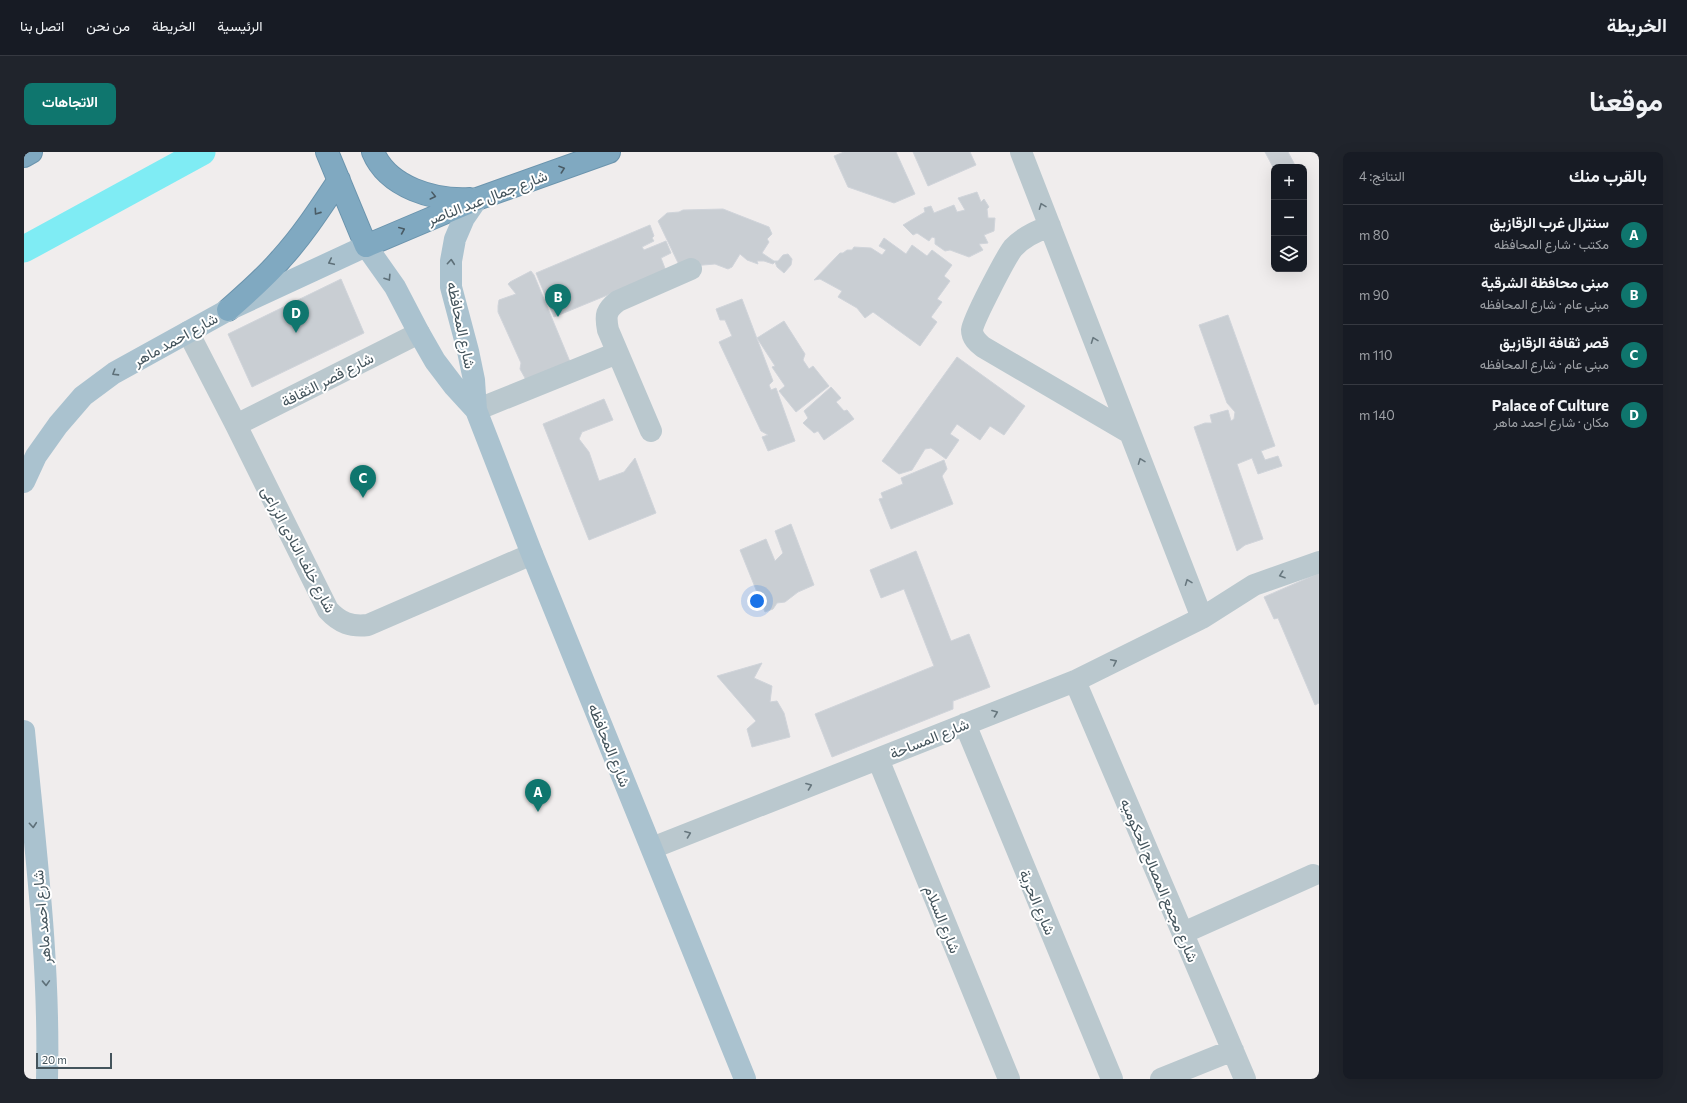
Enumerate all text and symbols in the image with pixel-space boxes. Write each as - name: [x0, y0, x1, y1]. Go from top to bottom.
- text: الخريطة: [1607, 13, 1667, 36]
- text: اتصل بنا: [20, 17, 64, 34]
- text: من نحن: [86, 17, 130, 34]
- text: الخريطة: [152, 17, 195, 34]
- text: الرئيسية: [217, 17, 263, 34]
- button: الاتجاهات: [24, 83, 116, 125]
- text: موقعنا: [1589, 83, 1663, 117]
- map controls: [1271, 164, 1307, 272]
- button: +: [1271, 164, 1307, 200]
- one-way arrow: [559, 165, 566, 173]
- text: بالقرب منك: [1569, 165, 1647, 186]
- street label: شارع جمال عبد الناصر: [424, 166, 551, 231]
- text: النتائج: 4: [1359, 168, 1405, 184]
- one-way arrow: [430, 191, 436, 199]
- button: −: [1271, 200, 1307, 236]
- one-way arrow: [1038, 202, 1046, 209]
- one-way arrow: [314, 208, 322, 215]
- text: سنترال غرب الزقازيق: [1490, 213, 1609, 231]
- one-way arrow: [398, 227, 405, 235]
- text: 80 m: [1359, 227, 1389, 243]
- text: A: [1629, 227, 1639, 243]
- button: layers: [1271, 236, 1307, 272]
- text: مكتب · شارع المحافظه: [1494, 236, 1609, 252]
- one-way arrow: [327, 257, 335, 265]
- one-way arrow: [447, 259, 456, 265]
- one-way arrow: [384, 273, 391, 280]
- text: مبنى محافظة الشرقية: [1481, 273, 1609, 291]
- street label: شارع المحافظه: [441, 280, 480, 371]
- pin: B: [545, 284, 571, 317]
- text: 90 m: [1359, 287, 1389, 303]
- text: B: [1630, 287, 1638, 303]
- text: مبنى عام · شارع المحافظه: [1480, 296, 1609, 312]
- pin: D: [283, 300, 309, 333]
- street label: شارع احمد ماهر: [129, 308, 222, 373]
- text: قصر ثقافة الزقازيق: [1499, 333, 1609, 351]
- one-way arrow: [1090, 336, 1098, 343]
- text: 110 m: [1359, 347, 1392, 363]
- text: C: [1630, 347, 1638, 363]
- street label: شارع قصر الثقافة: [278, 348, 378, 413]
- text: مبنى عام · شارع المحافظه: [1480, 356, 1609, 372]
- one-way arrow: [113, 368, 120, 375]
- text: Palace of Culture: [1492, 396, 1609, 414]
- text: 140 m: [1359, 407, 1395, 423]
- text: D: [1629, 407, 1639, 423]
- text: مكان · شارع احمد ماهر: [1494, 414, 1609, 430]
- one-way arrow: [1137, 458, 1145, 465]
- pin: C: [350, 465, 376, 498]
- street label: شارع خلف النادى الزراعى: [255, 483, 340, 617]
- one-way arrow: [1279, 570, 1286, 579]
- one-way arrow: [1185, 579, 1193, 586]
- your location: [747, 591, 767, 611]
- one-way arrow: [1110, 659, 1118, 667]
- street label: شارع المحافظه: [582, 701, 635, 791]
- one-way arrow: [991, 709, 998, 717]
- street label: شارع المساحة: [887, 714, 973, 765]
- pin: A: [525, 779, 551, 812]
- one-way arrow: [805, 783, 812, 791]
- street label: شارع مجمع المصالح الحكوميه: [1115, 795, 1203, 966]
- one-way arrow: [28, 822, 37, 828]
- one-way arrow: [684, 830, 691, 838]
- street label: شارع الحرية: [1013, 867, 1060, 939]
- street label: شارع احمد ماهر: [28, 869, 57, 966]
- street label: شارع السلام: [918, 882, 965, 957]
- one-way arrow: [42, 980, 50, 986]
- scale bar: [36, 1051, 112, 1070]
- text: 20 m: [42, 1053, 67, 1066]

